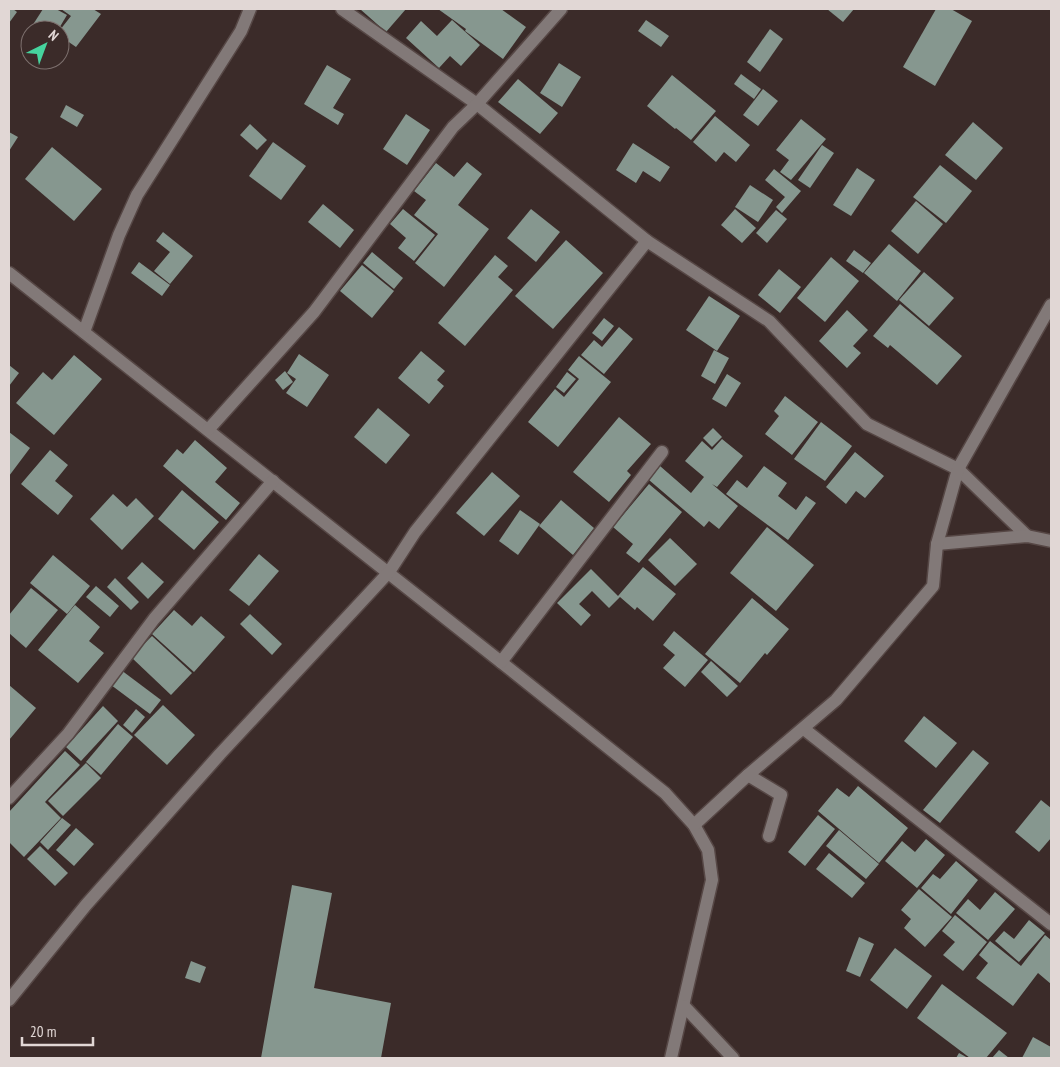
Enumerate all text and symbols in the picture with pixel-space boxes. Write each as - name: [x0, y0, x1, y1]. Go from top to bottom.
- north arrow: [20, 20, 70, 70]
- text: N: [45, 26, 63, 45]
- scale bar: [22, 1014, 94, 1046]
- text: 20 m: [30, 1022, 56, 1041]

